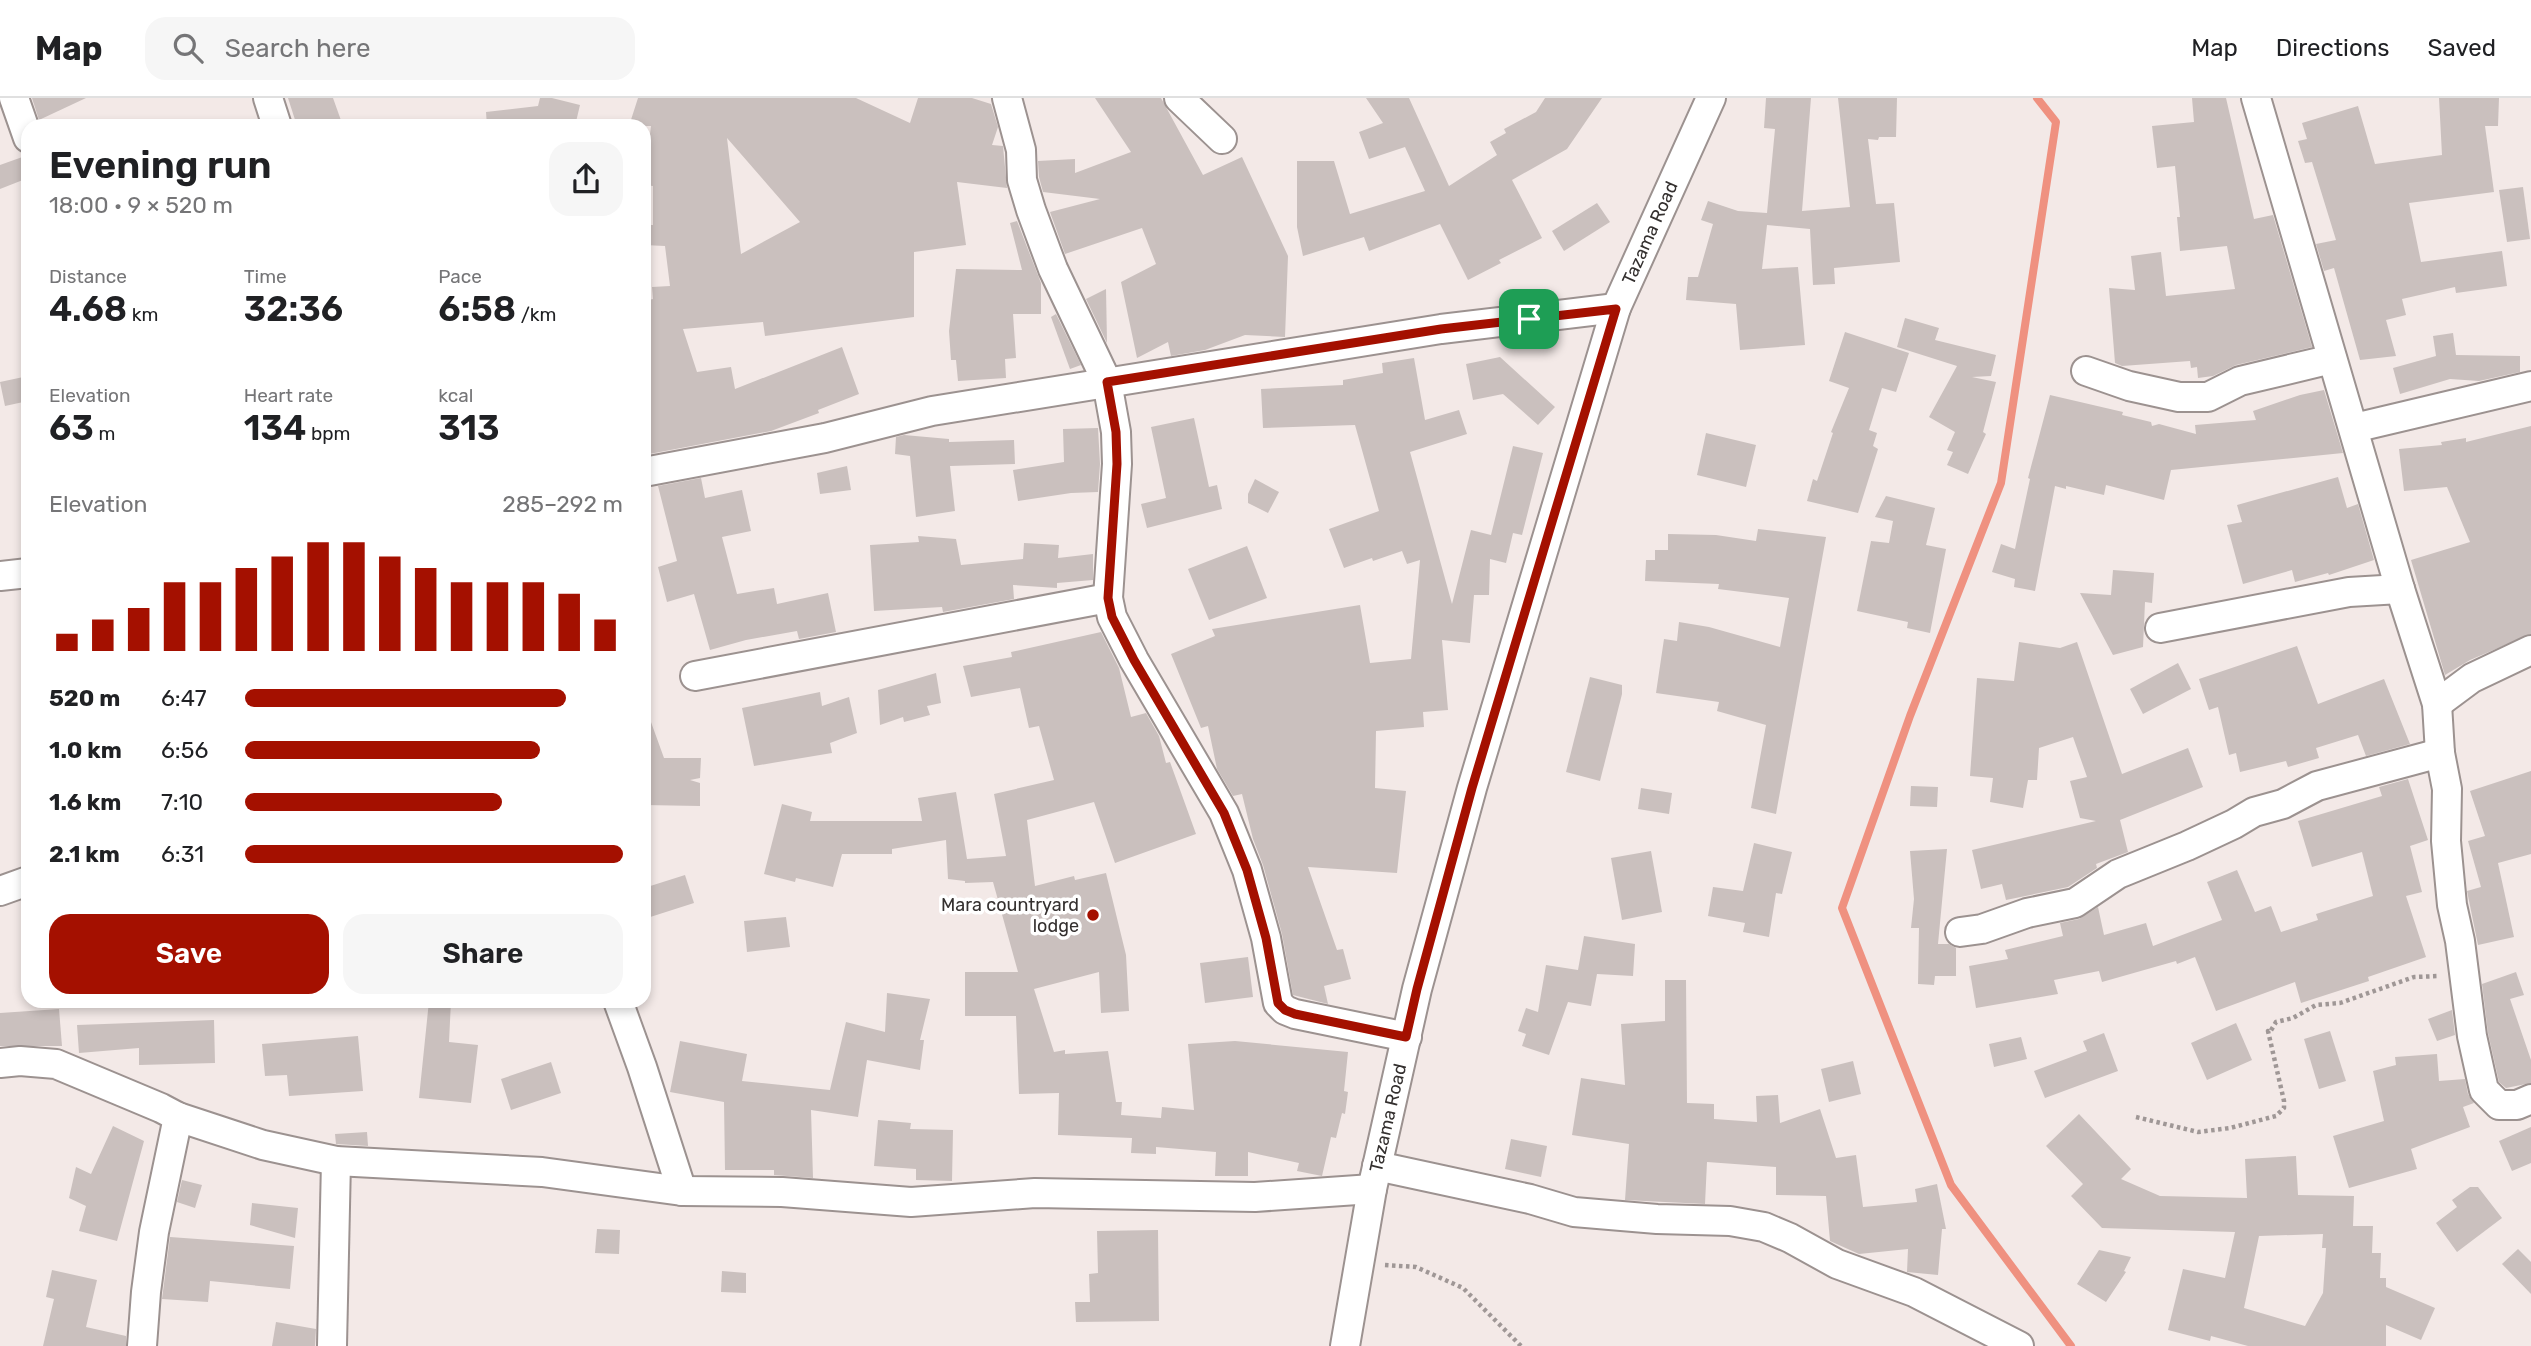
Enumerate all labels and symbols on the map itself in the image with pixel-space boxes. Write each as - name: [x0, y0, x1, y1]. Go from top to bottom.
- street label: Tazama Road: [1617, 178, 1683, 288]
- pin: [1499, 289, 1559, 349]
- place label: Mara countryard lodge: [941, 894, 1079, 937]
- marker: Mara countryard lodge: [1085, 907, 1101, 923]
- street label: Tazama Road: [1365, 1062, 1411, 1174]

